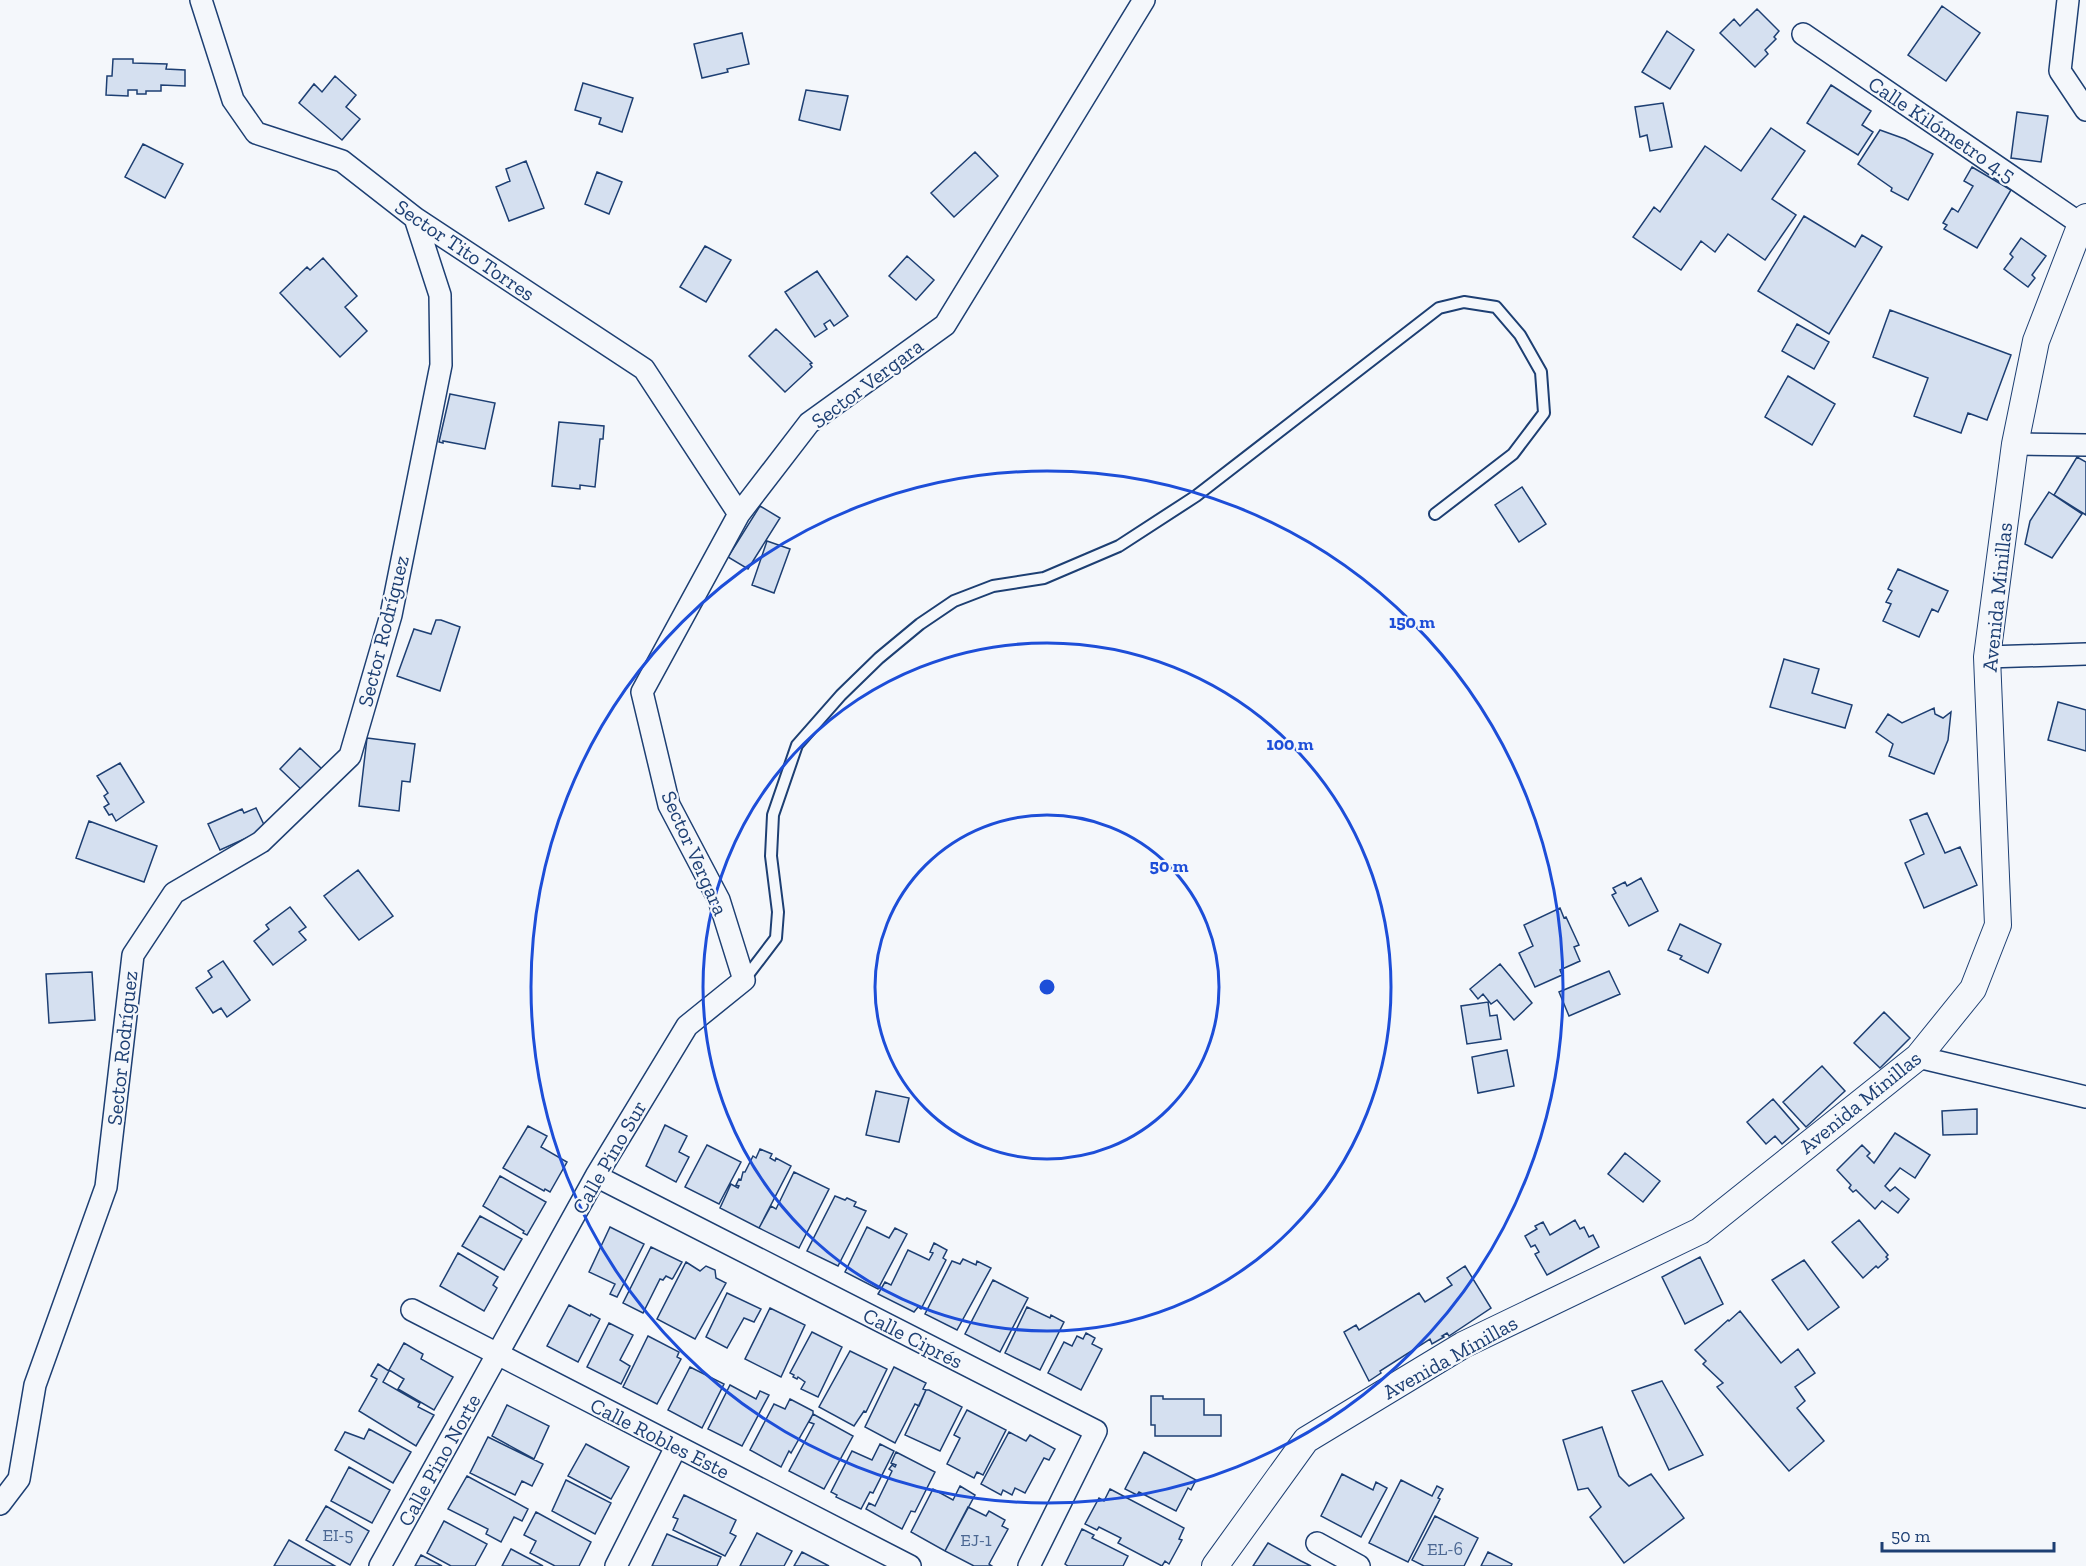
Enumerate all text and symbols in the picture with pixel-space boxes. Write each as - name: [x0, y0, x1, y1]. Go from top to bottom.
- street label: Calle Kilómetro 4.5: [1864, 71, 2020, 187]
- street label: Sector Tito Torres: [390, 194, 540, 306]
- street label: Sector Vergara: [806, 333, 928, 433]
- street label: Avenida Minillas: [1977, 521, 2017, 673]
- street label: Sector Rodríguez: [352, 552, 414, 709]
- text: 150 m: [1389, 611, 1435, 633]
- text: 100 m: [1266, 733, 1314, 755]
- street label: Sector Vergara: [656, 787, 734, 919]
- text: 50 m: [1150, 855, 1189, 877]
- street label: Sector Rodríguez: [101, 969, 143, 1126]
- centre of rings: [1037, 977, 1057, 997]
- street label: Avenida Minillas: [1794, 1045, 1926, 1159]
- street label: Calle Pino Sur: [566, 1096, 652, 1218]
- street label: Calle Ciprés: [859, 1302, 967, 1374]
- street label: Avenida Minillas: [1378, 1310, 1522, 1404]
- street label: Calle Pino Norte: [392, 1389, 486, 1530]
- street label: Calle Robles Este: [586, 1392, 734, 1484]
- scale bar: [1882, 1515, 2054, 1553]
- house number: EI-5: [322, 1524, 354, 1546]
- text: 50 m: [1891, 1525, 1931, 1547]
- house number: EJ-1: [960, 1529, 992, 1551]
- house number: EL-6: [1427, 1538, 1463, 1560]

